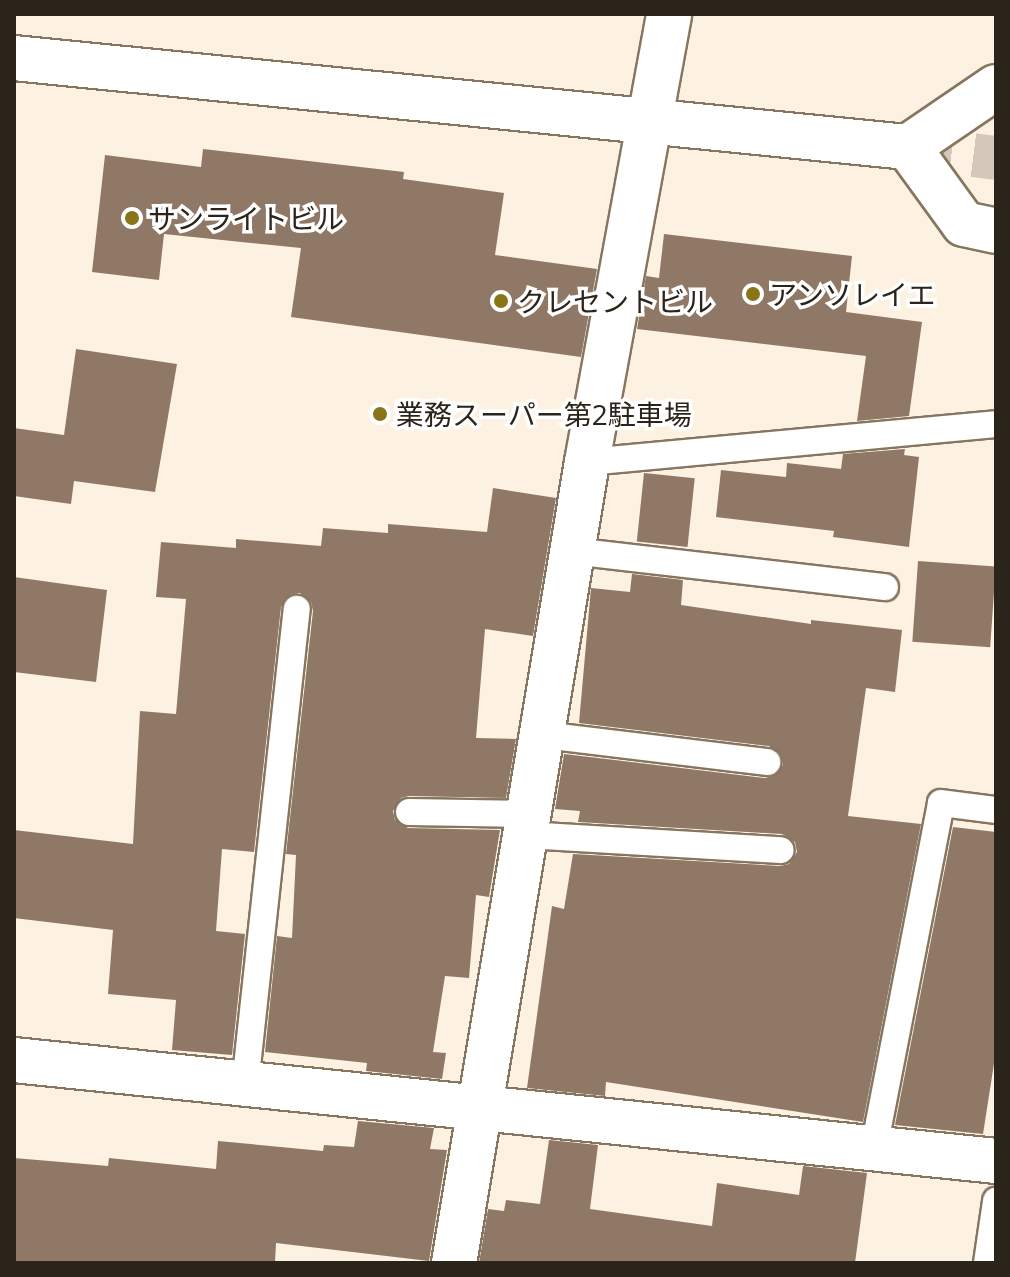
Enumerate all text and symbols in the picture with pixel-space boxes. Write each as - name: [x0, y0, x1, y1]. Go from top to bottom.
- place label: サンライトビル: [148, 201, 344, 235]
- marker: サンライトビル: [123, 209, 141, 227]
- place label: アンソレイエ: [769, 277, 937, 311]
- place label: クレセントビル: [517, 284, 713, 318]
- marker: アンソレイエ: [744, 285, 762, 303]
- marker: クレセントビル: [492, 292, 510, 310]
- place label: 業務スーパー第2駐車場: [396, 397, 692, 431]
- marker: 業務スーパー第2駐車場: [371, 405, 389, 423]

